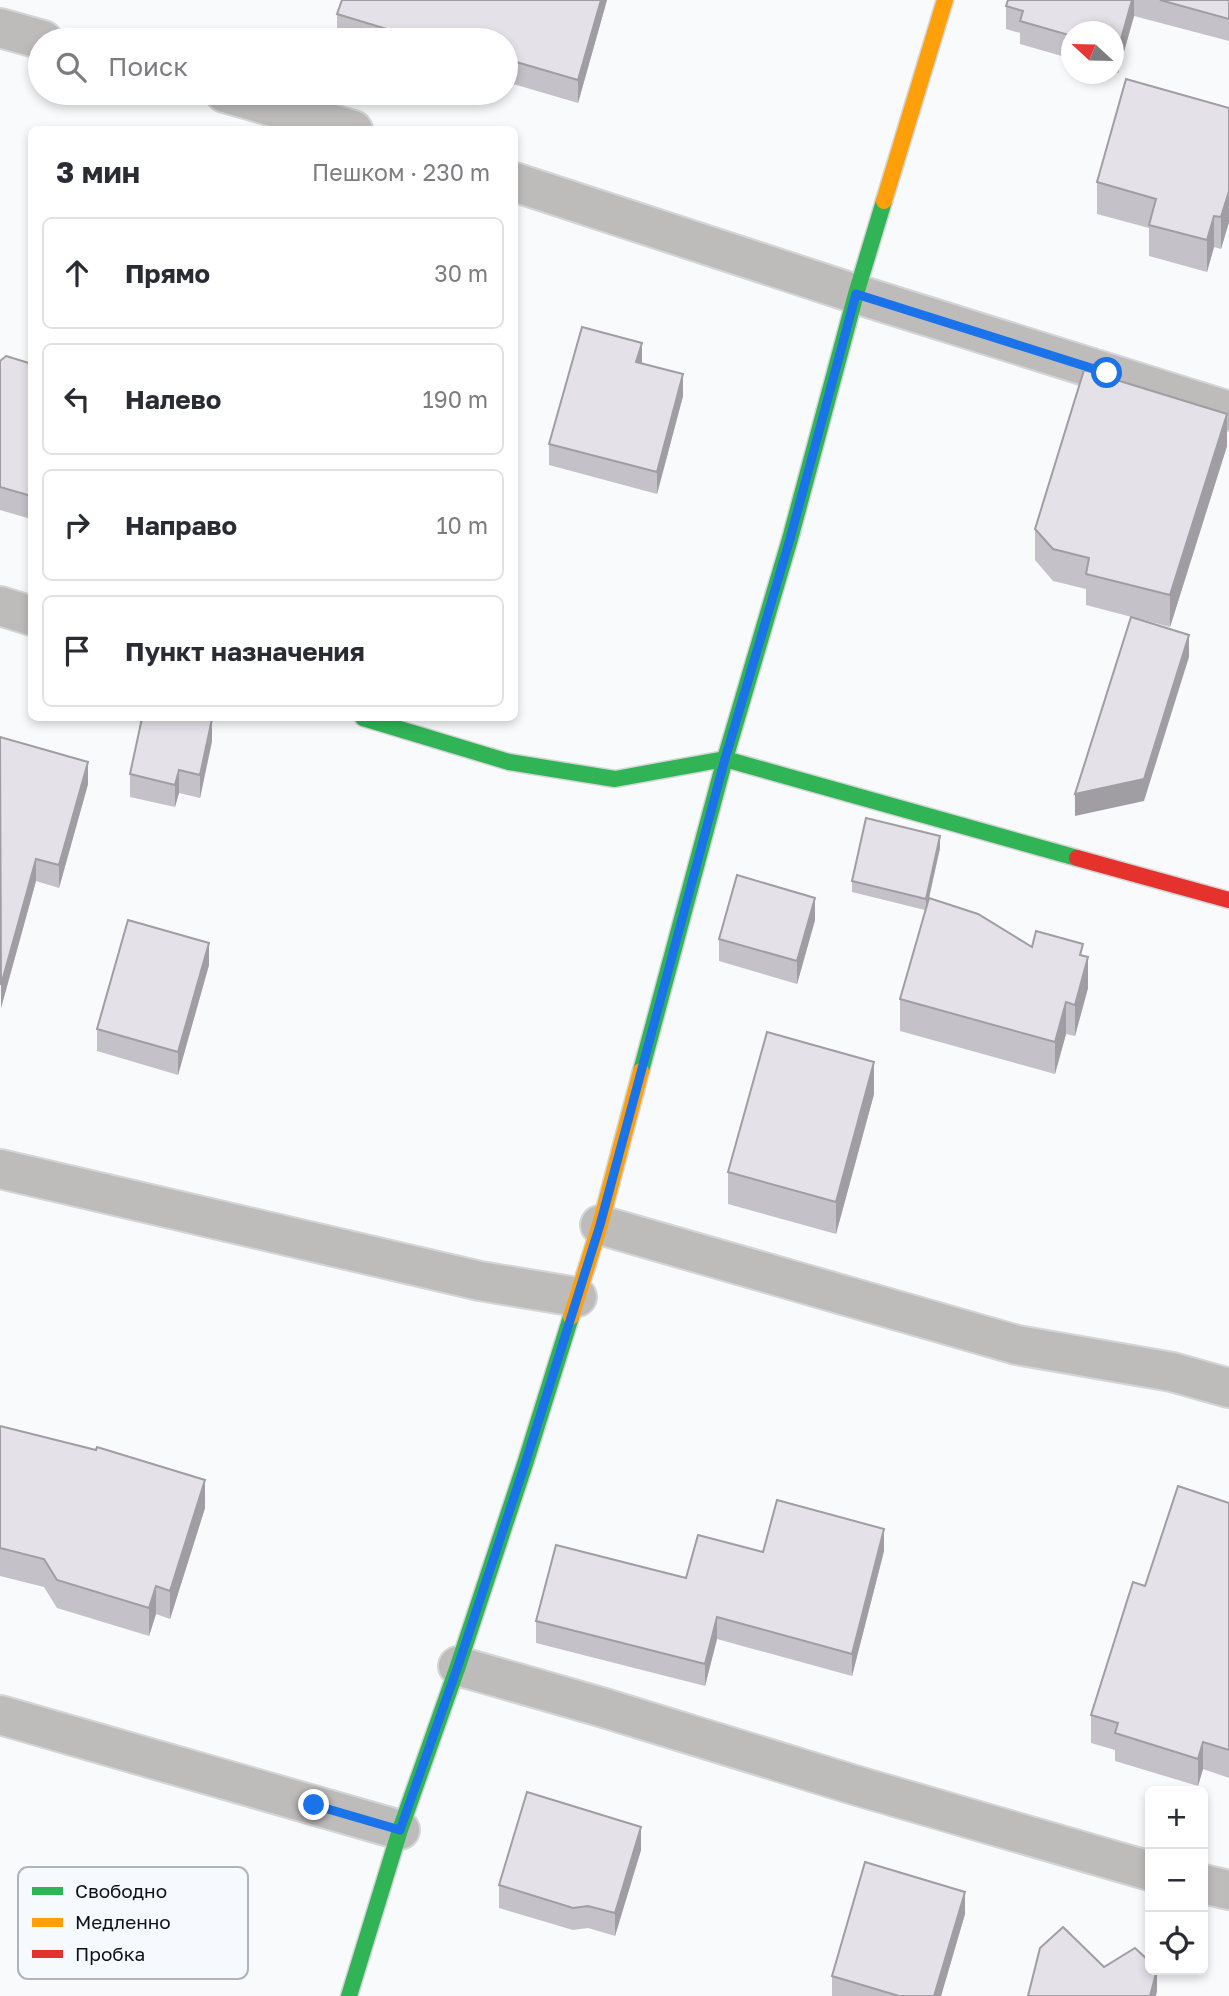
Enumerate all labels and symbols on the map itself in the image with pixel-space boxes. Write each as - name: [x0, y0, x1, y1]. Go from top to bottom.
- north arrow: [1061, 21, 1124, 84]
- route start: [1091, 357, 1122, 388]
- route end: [298, 1789, 329, 1820]
- legend: [18, 1867, 248, 1979]
- text: Свободно: [75, 1879, 167, 1902]
- text: Медленно: [75, 1910, 171, 1933]
- text: Пробка: [75, 1942, 145, 1965]

